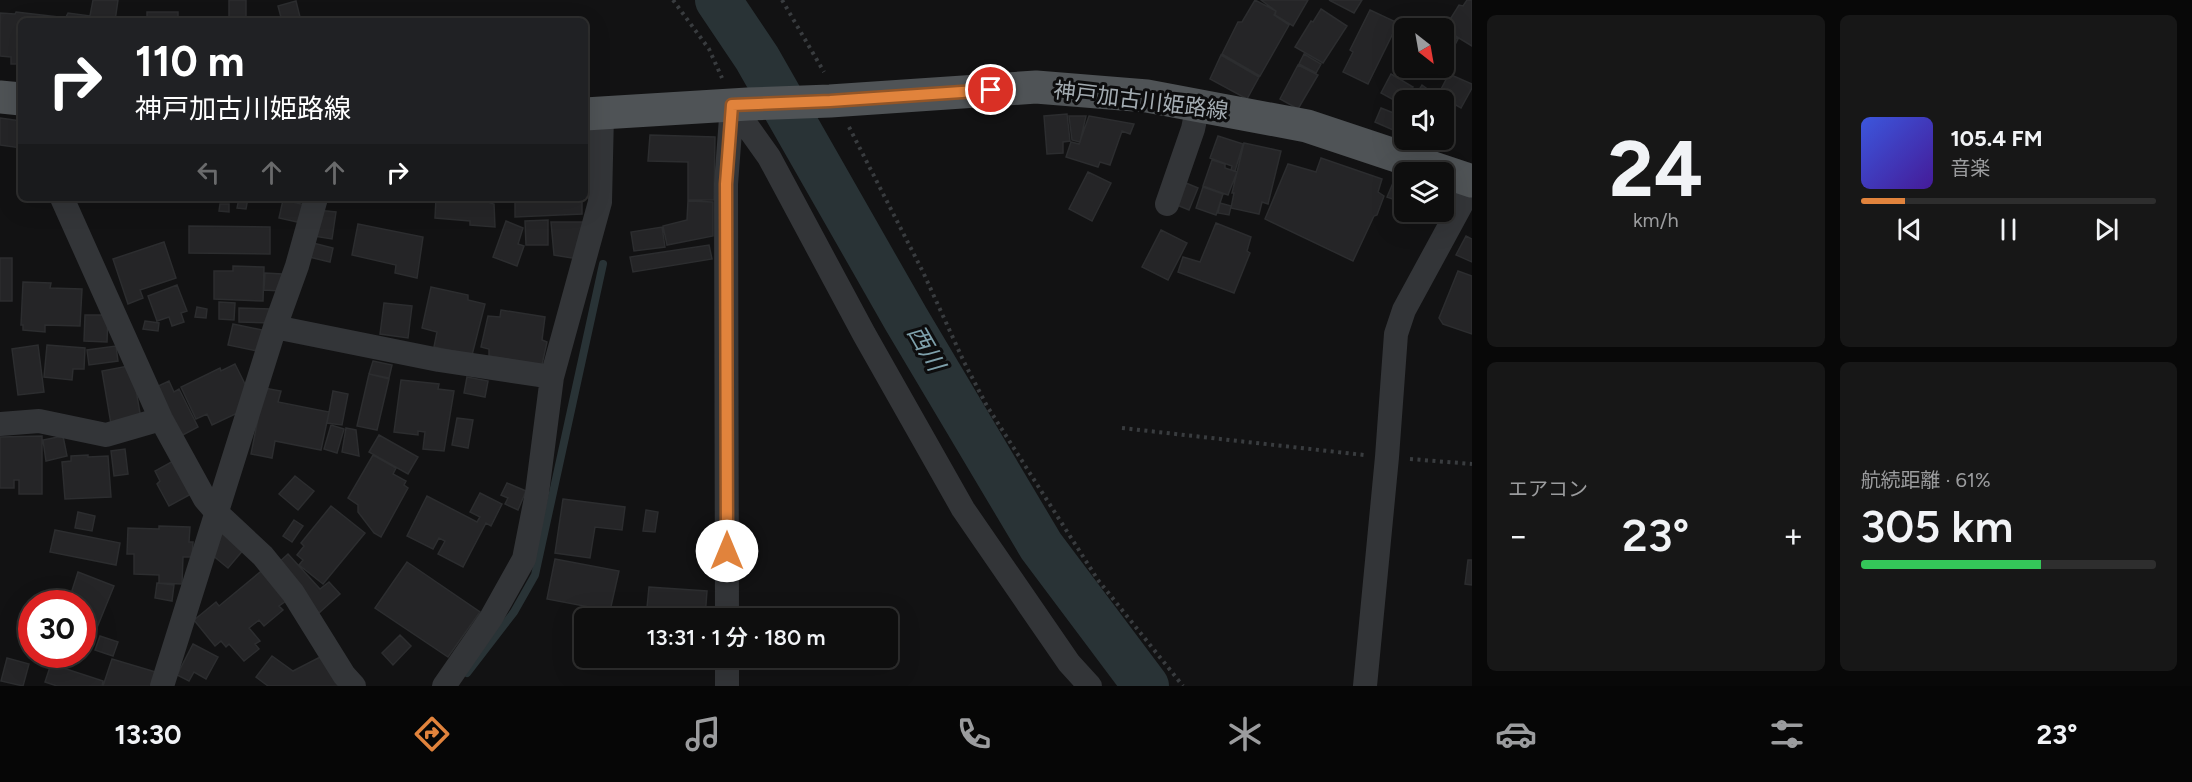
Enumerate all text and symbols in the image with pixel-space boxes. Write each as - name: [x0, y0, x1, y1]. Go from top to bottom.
- north arrow: [1394, 18, 1454, 78]
- map controls: [1394, 18, 1454, 222]
- text: 110 m: [135, 36, 244, 87]
- icon: right: [36, 42, 114, 120]
- pin: [965, 64, 1016, 115]
- icon: arrive: [974, 73, 1007, 106]
- street label: 神戸加古川姫路線: [1052, 76, 1230, 125]
- button: sound: [1394, 90, 1454, 150]
- text: 神戸加古川姫路線: [135, 92, 351, 125]
- text: 24: [1608, 122, 1703, 216]
- text: 105.4 FM: [1951, 125, 2042, 152]
- icon: left: [192, 156, 225, 189]
- icon: ahead: [255, 156, 288, 189]
- icon: ahead: [318, 156, 351, 189]
- icon: right: [381, 156, 414, 189]
- text: 音楽: [1951, 156, 1991, 180]
- button: layers: [1394, 162, 1454, 222]
- text: km/h: [1633, 208, 1679, 232]
- icon: previous: [1893, 213, 1926, 246]
- icon: pause: [1992, 213, 2025, 246]
- icon: next: [2090, 213, 2123, 246]
- water label: 西川: [902, 320, 952, 378]
- text: 航続距離 · 61%: [1861, 468, 1991, 492]
- text: エアコン: [1508, 477, 1588, 501]
- text: 305 km: [1861, 499, 2013, 553]
- text: 23°: [1622, 508, 1689, 562]
- text: −: [1508, 516, 1529, 555]
- text: +: [1783, 516, 1803, 555]
- position arrow: [695, 519, 759, 583]
- speed limit sign: 30: [18, 590, 96, 668]
- text: 13:31 · 1 分 · 180 m: [646, 624, 826, 651]
- icon: directions: [411, 713, 453, 755]
- icon: music: [682, 713, 724, 755]
- icon: phone: [953, 713, 995, 755]
- icon: climate: [1224, 713, 1266, 755]
- icon: car: [1495, 713, 1537, 755]
- icon: filters: [1766, 713, 1808, 755]
- text: 13:30: [115, 718, 182, 751]
- text: 23°: [2037, 718, 2077, 751]

